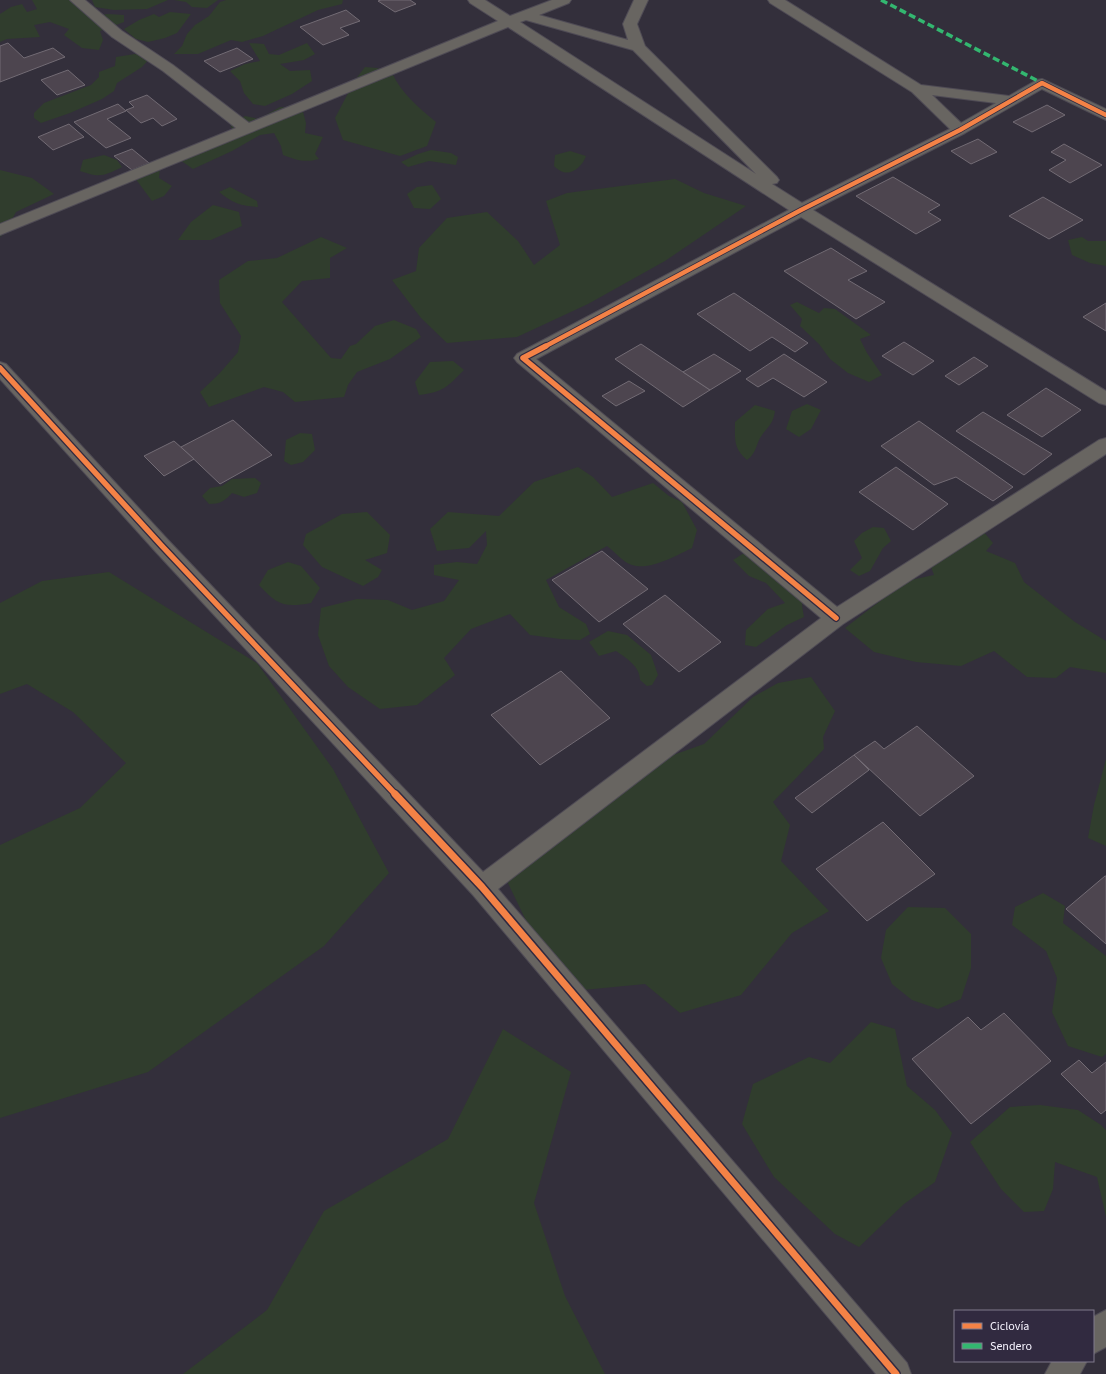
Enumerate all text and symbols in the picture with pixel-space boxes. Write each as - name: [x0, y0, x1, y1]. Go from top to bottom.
- legend: [954, 1310, 1094, 1362]
- text: Ciclovía: [990, 1318, 1029, 1335]
- text: Sendero: [990, 1338, 1032, 1355]

